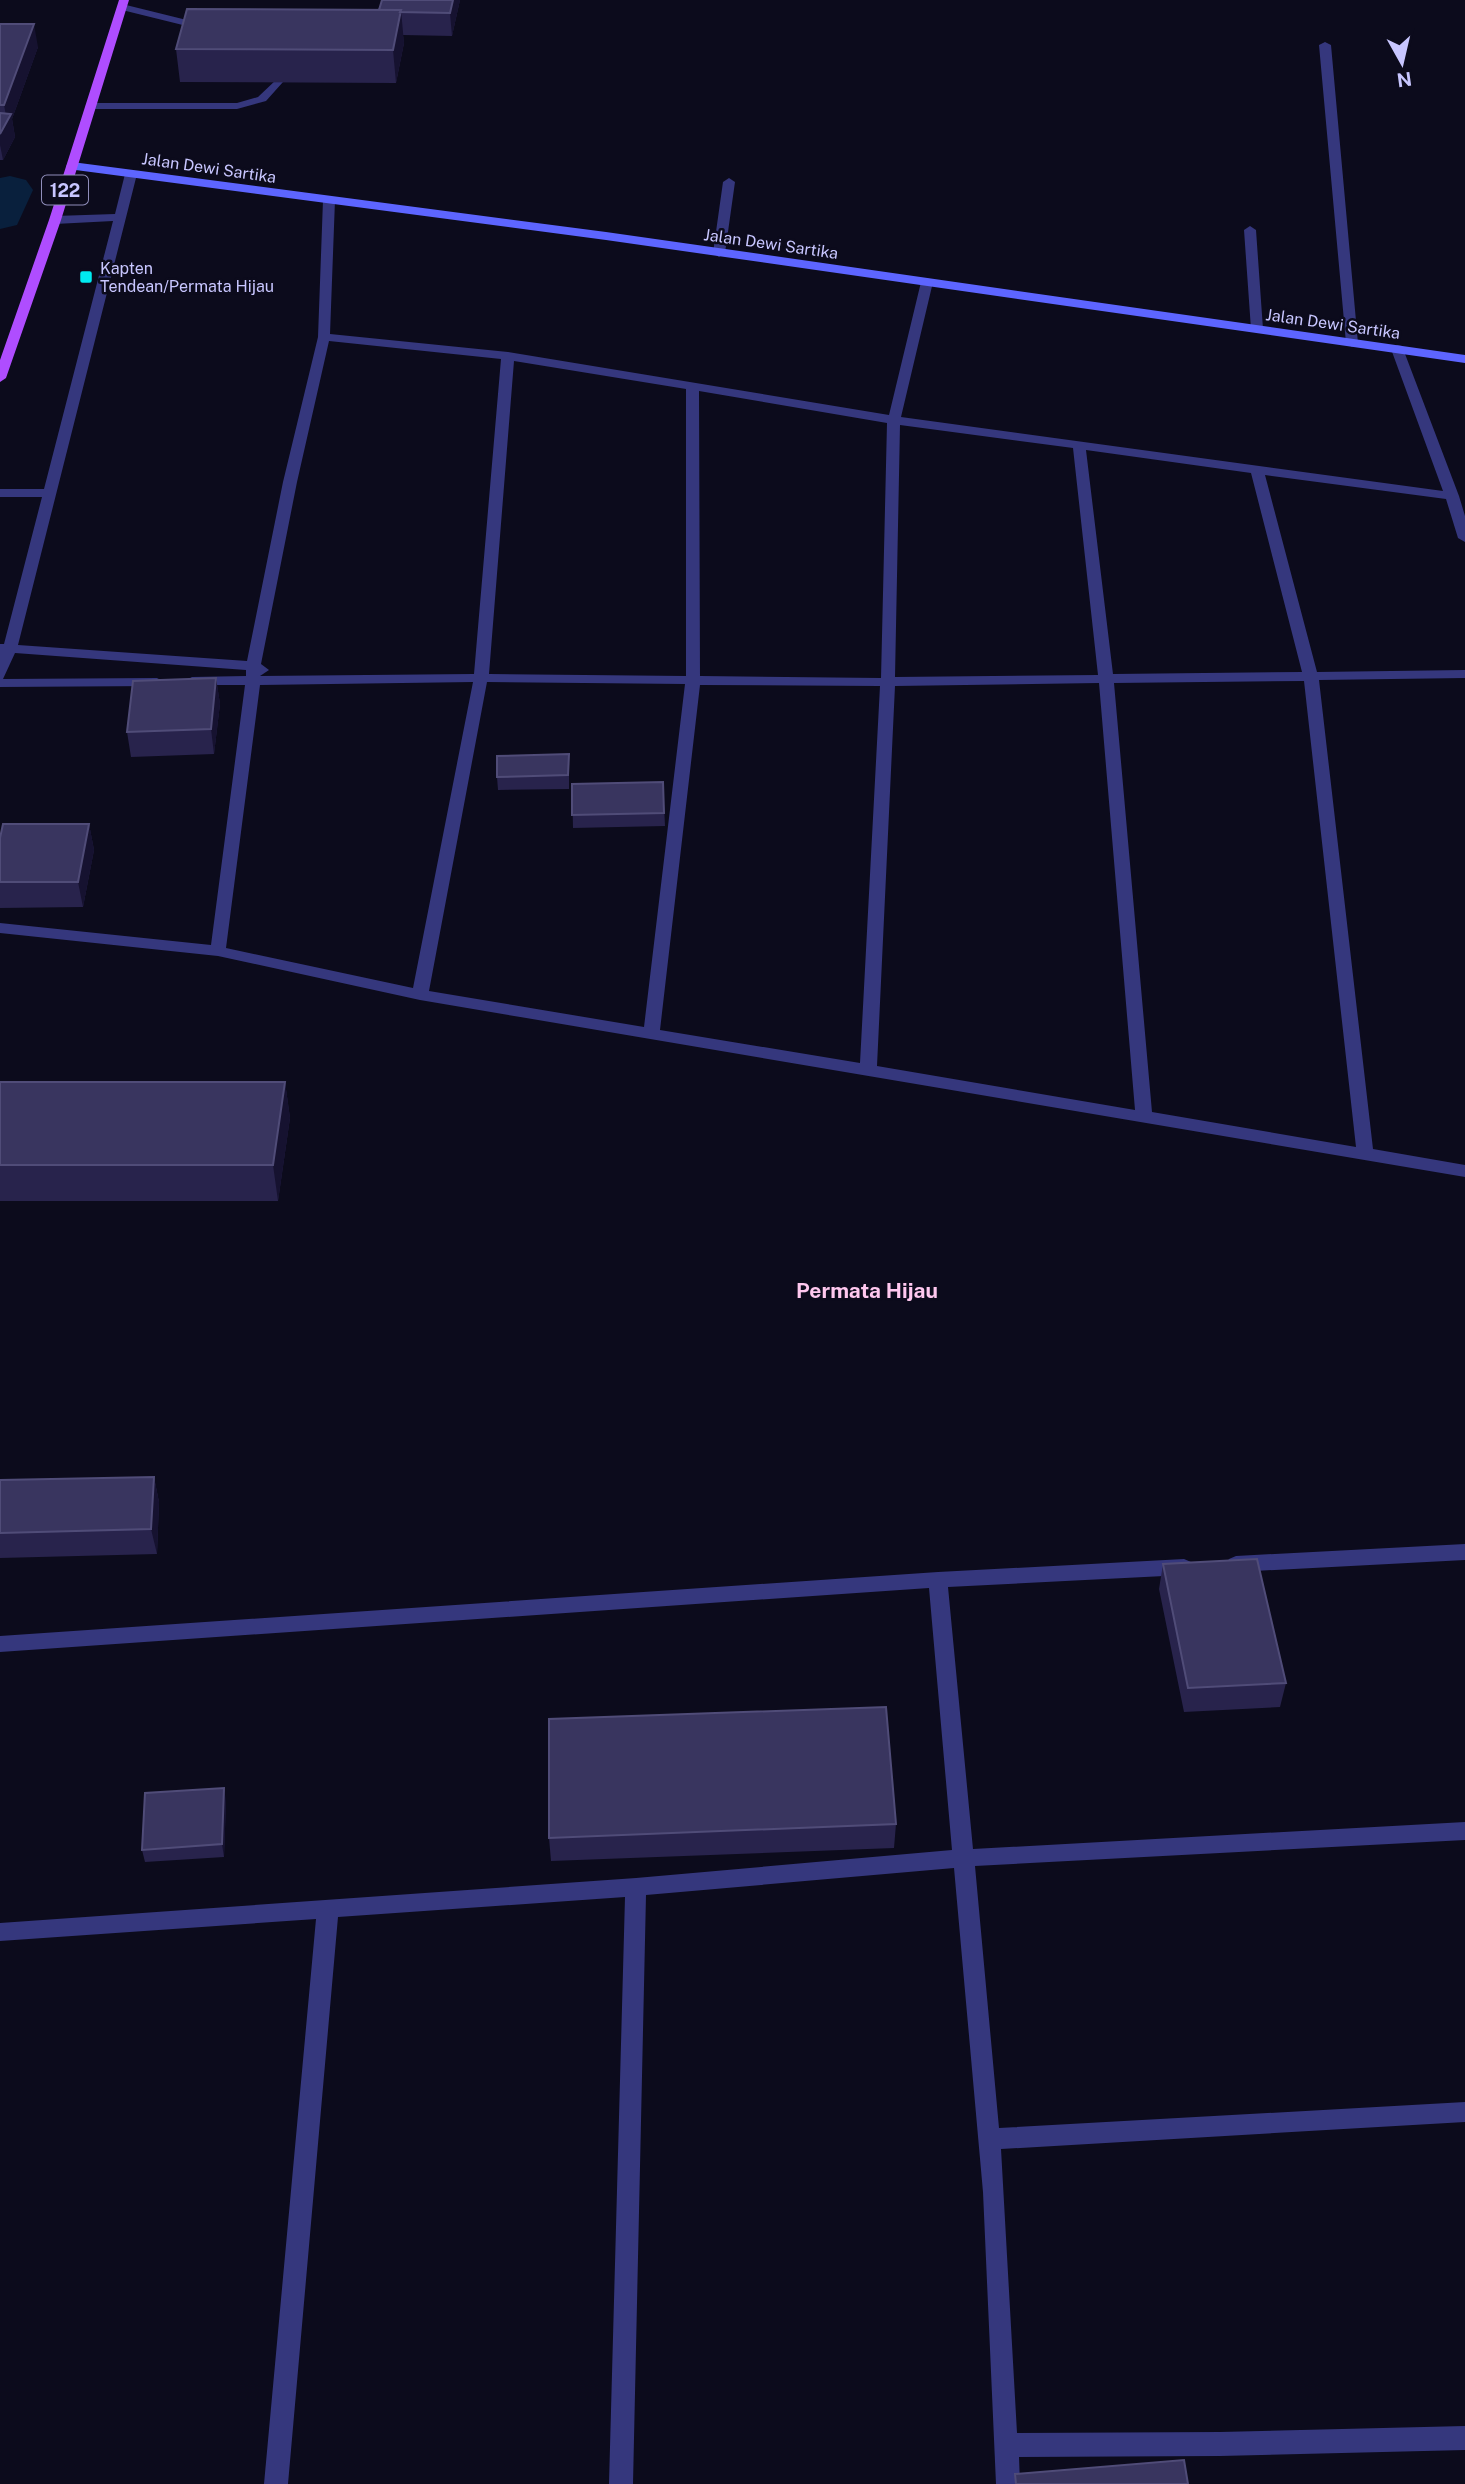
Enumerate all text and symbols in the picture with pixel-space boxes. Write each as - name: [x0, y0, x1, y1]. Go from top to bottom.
- north arrow: [1367, 28, 1437, 98]
- text: N: [1395, 68, 1413, 92]
- street label: Jalan Dewi Sartika: [141, 149, 277, 187]
- road number: 122: [42, 176, 88, 204]
- street label: Jalan Dewi Sartika: [703, 225, 839, 263]
- place label: Kapten Tendean/Permata Hijau: [100, 259, 274, 296]
- marker: Kapten Tendean/Permata Hijau: [78, 269, 94, 285]
- street label: Jalan Dewi Sartika: [1265, 305, 1401, 343]
- district label: Permata Hijau: [796, 1278, 938, 1303]

